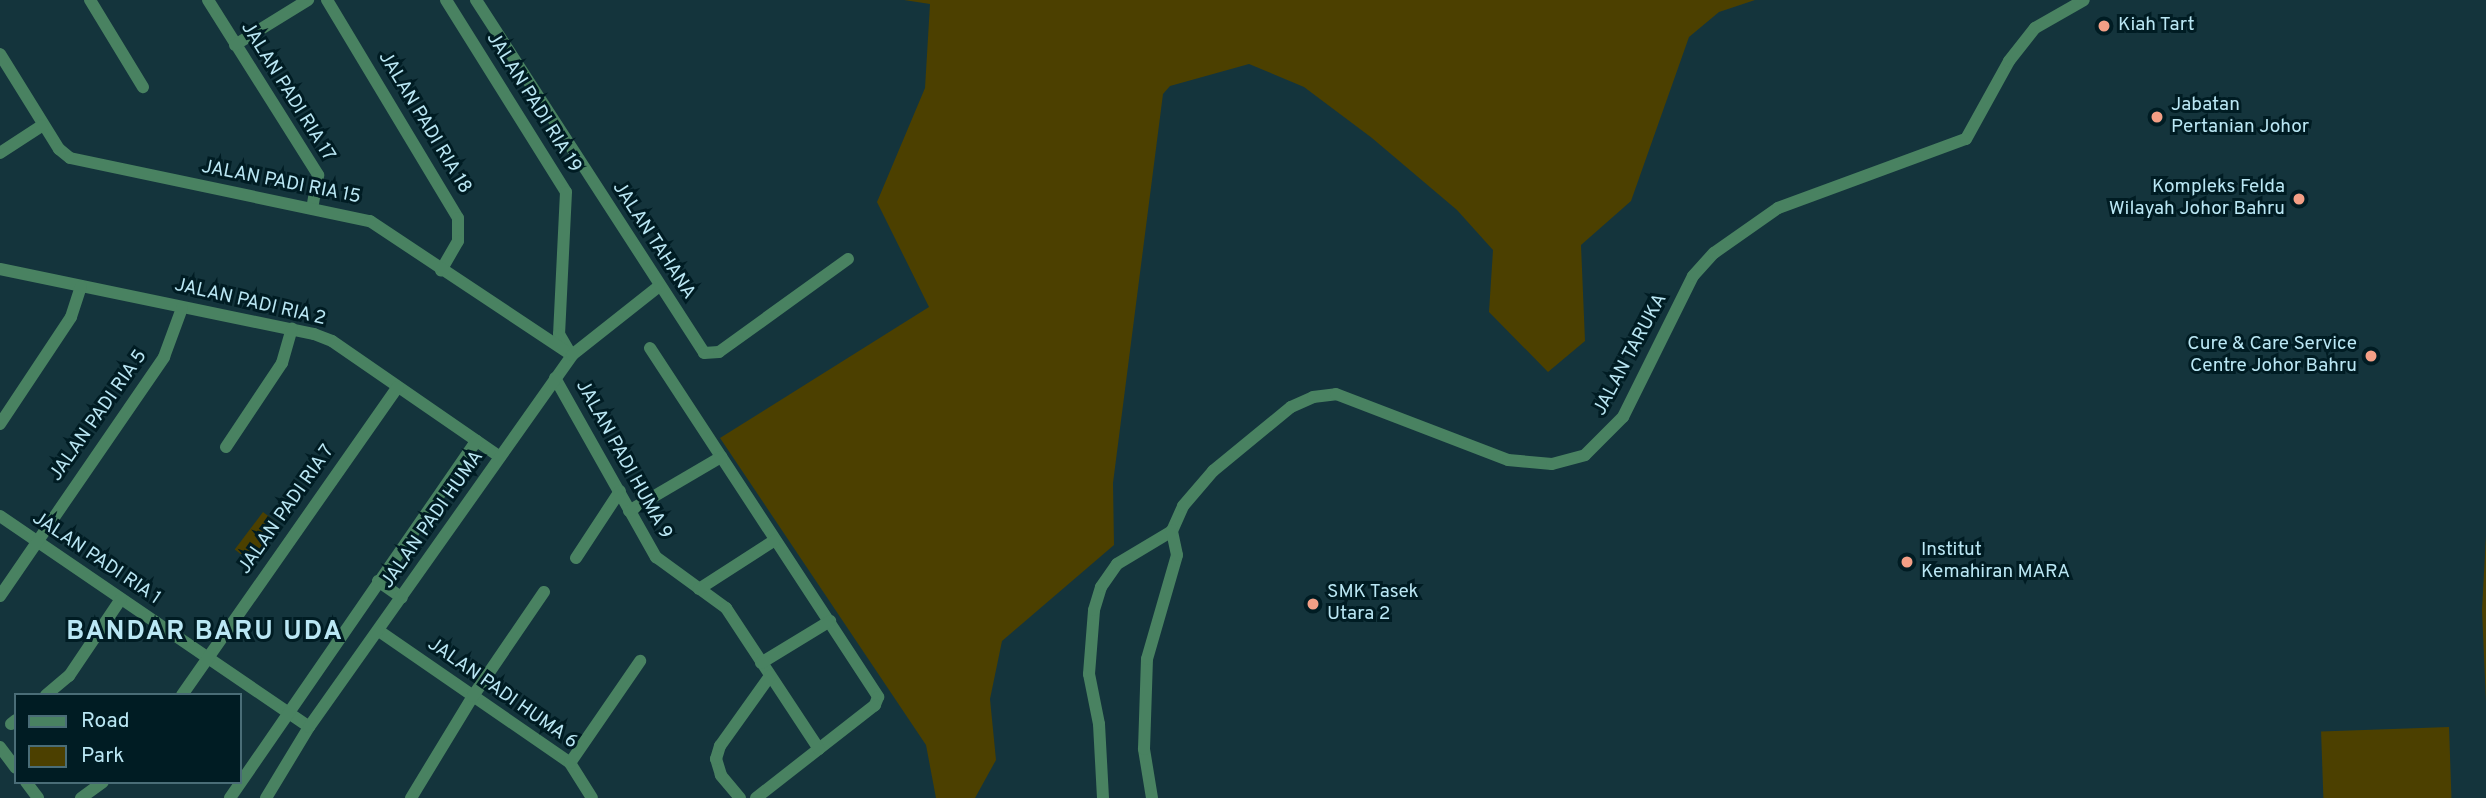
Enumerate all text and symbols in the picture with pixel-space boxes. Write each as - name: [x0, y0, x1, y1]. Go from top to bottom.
- place label: Kiah Tart: [2118, 15, 2195, 37]
- street label: JALAN PADI RIA 17: [235, 18, 339, 166]
- marker: Kiah Tart: [2096, 18, 2112, 34]
- street label: JALAN PADI RIA 19: [480, 28, 586, 178]
- street label: JALAN PADI RIA 18: [372, 47, 476, 199]
- place label: Jabatan Pertanian Johor: [2171, 95, 2309, 139]
- marker: Jabatan Pertanian Johor: [2149, 109, 2165, 125]
- street label: JALAN PADI RIA 15: [199, 156, 363, 210]
- place label: Kompleks Felda Wilayah Johor Bahru: [2109, 177, 2285, 221]
- street label: JALAN TAHANA: [606, 178, 700, 304]
- marker: Kompleks Felda Wilayah Johor Bahru: [2291, 191, 2307, 207]
- street label: JALAN PADI RIA 2: [172, 274, 328, 332]
- street label: JALAN TARUKA: [1589, 290, 1673, 420]
- place label: Cure & Care Service Centre Johor Bahru: [2187, 334, 2357, 378]
- street label: JALAN PADI RIA 5: [45, 346, 153, 486]
- marker: Cure & Care Service Centre Johor Bahru: [2363, 348, 2379, 364]
- street label: JALAN PADI HUMA 9: [570, 376, 676, 544]
- street label: JALAN PADI RIA 7: [234, 440, 340, 580]
- street label: JALAN PADI HUMA: [377, 447, 489, 593]
- street label: JALAN PADI RIA 1: [27, 507, 165, 611]
- place label: Institut Kemahiran MARA: [1921, 540, 2070, 584]
- marker: Institut Kemahiran MARA: [1899, 554, 1915, 570]
- place label: SMK Tasek Utara 2: [1327, 582, 1419, 626]
- marker: SMK Tasek Utara 2: [1305, 596, 1321, 612]
- district label: BANDAR BARU UDA: [68, 617, 342, 649]
- street label: JALAN PADI HUMA 6: [422, 633, 582, 755]
- legend: [14, 693, 242, 784]
- text: Road: [81, 708, 130, 735]
- text: Park: [81, 743, 124, 770]

